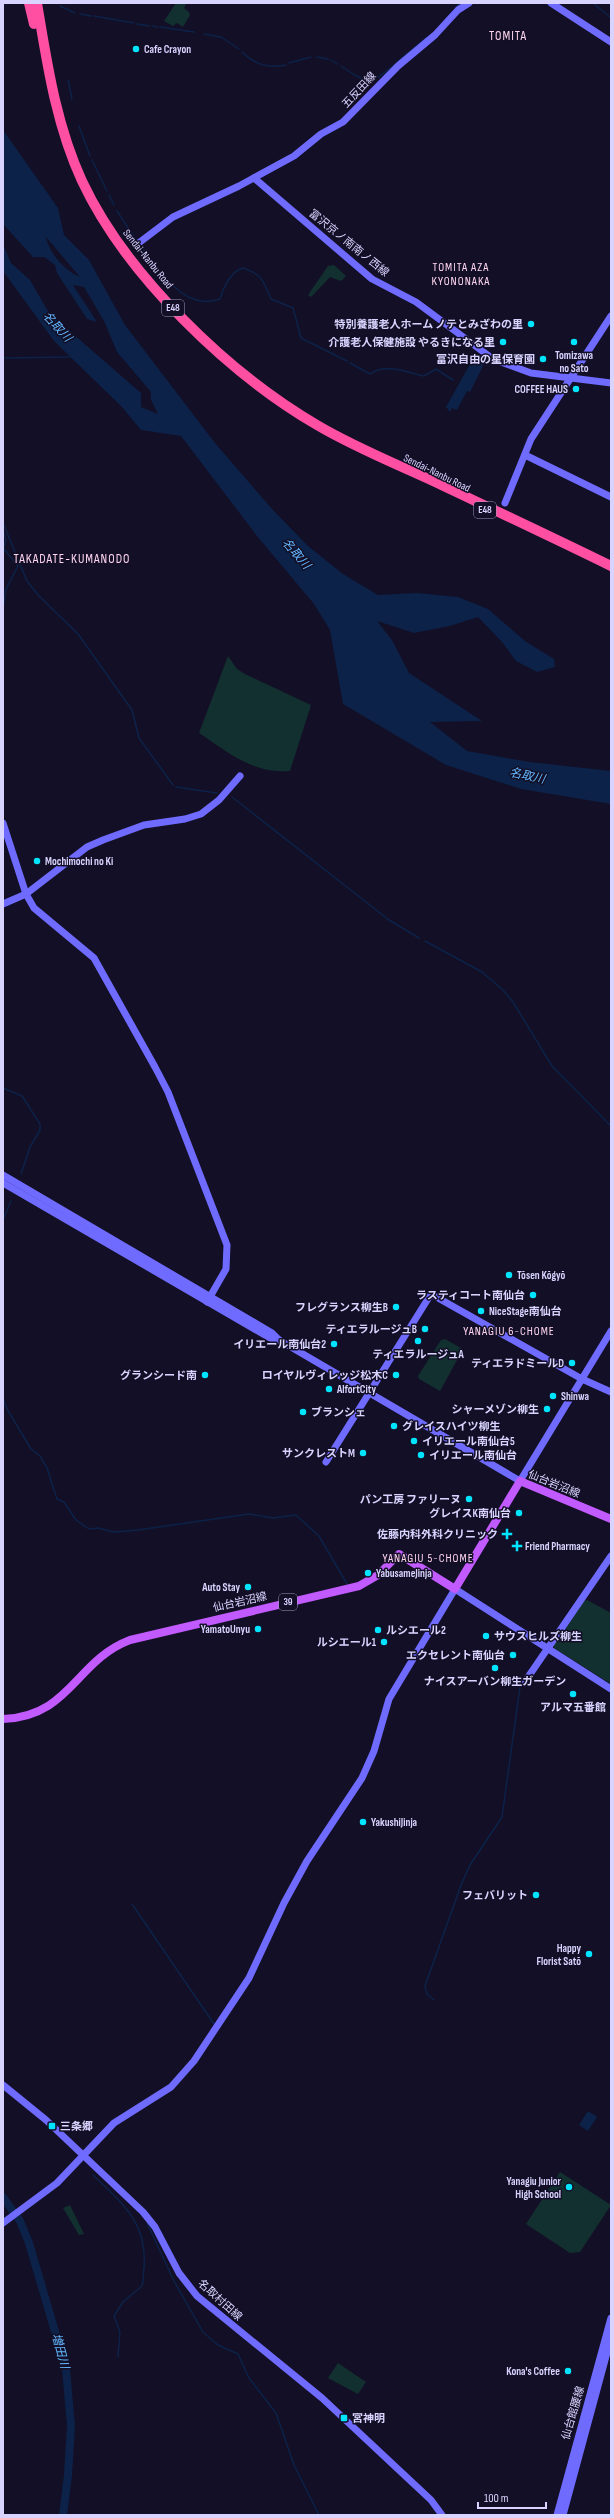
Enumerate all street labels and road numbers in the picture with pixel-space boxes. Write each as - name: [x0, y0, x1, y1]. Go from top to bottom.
- street label: 五反田線: [339, 69, 379, 111]
- street label: 富沢京ノ南南ノ西線: [306, 207, 392, 279]
- street label: Sendai-Nanbu Road: [120, 227, 176, 292]
- road number: E48: [162, 300, 184, 316]
- street label: Sendai-Nanbu Road: [402, 451, 473, 495]
- road number: E48: [474, 502, 496, 518]
- street label: 仙台岩沼線: [526, 1468, 582, 1500]
- street label: 仙台岩沼線: [212, 1589, 268, 1615]
- road number: 39: [279, 1594, 297, 1610]
- street label: 名取村田線: [195, 2277, 245, 2323]
- street label: 仙台館腰線: [559, 2385, 587, 2441]

